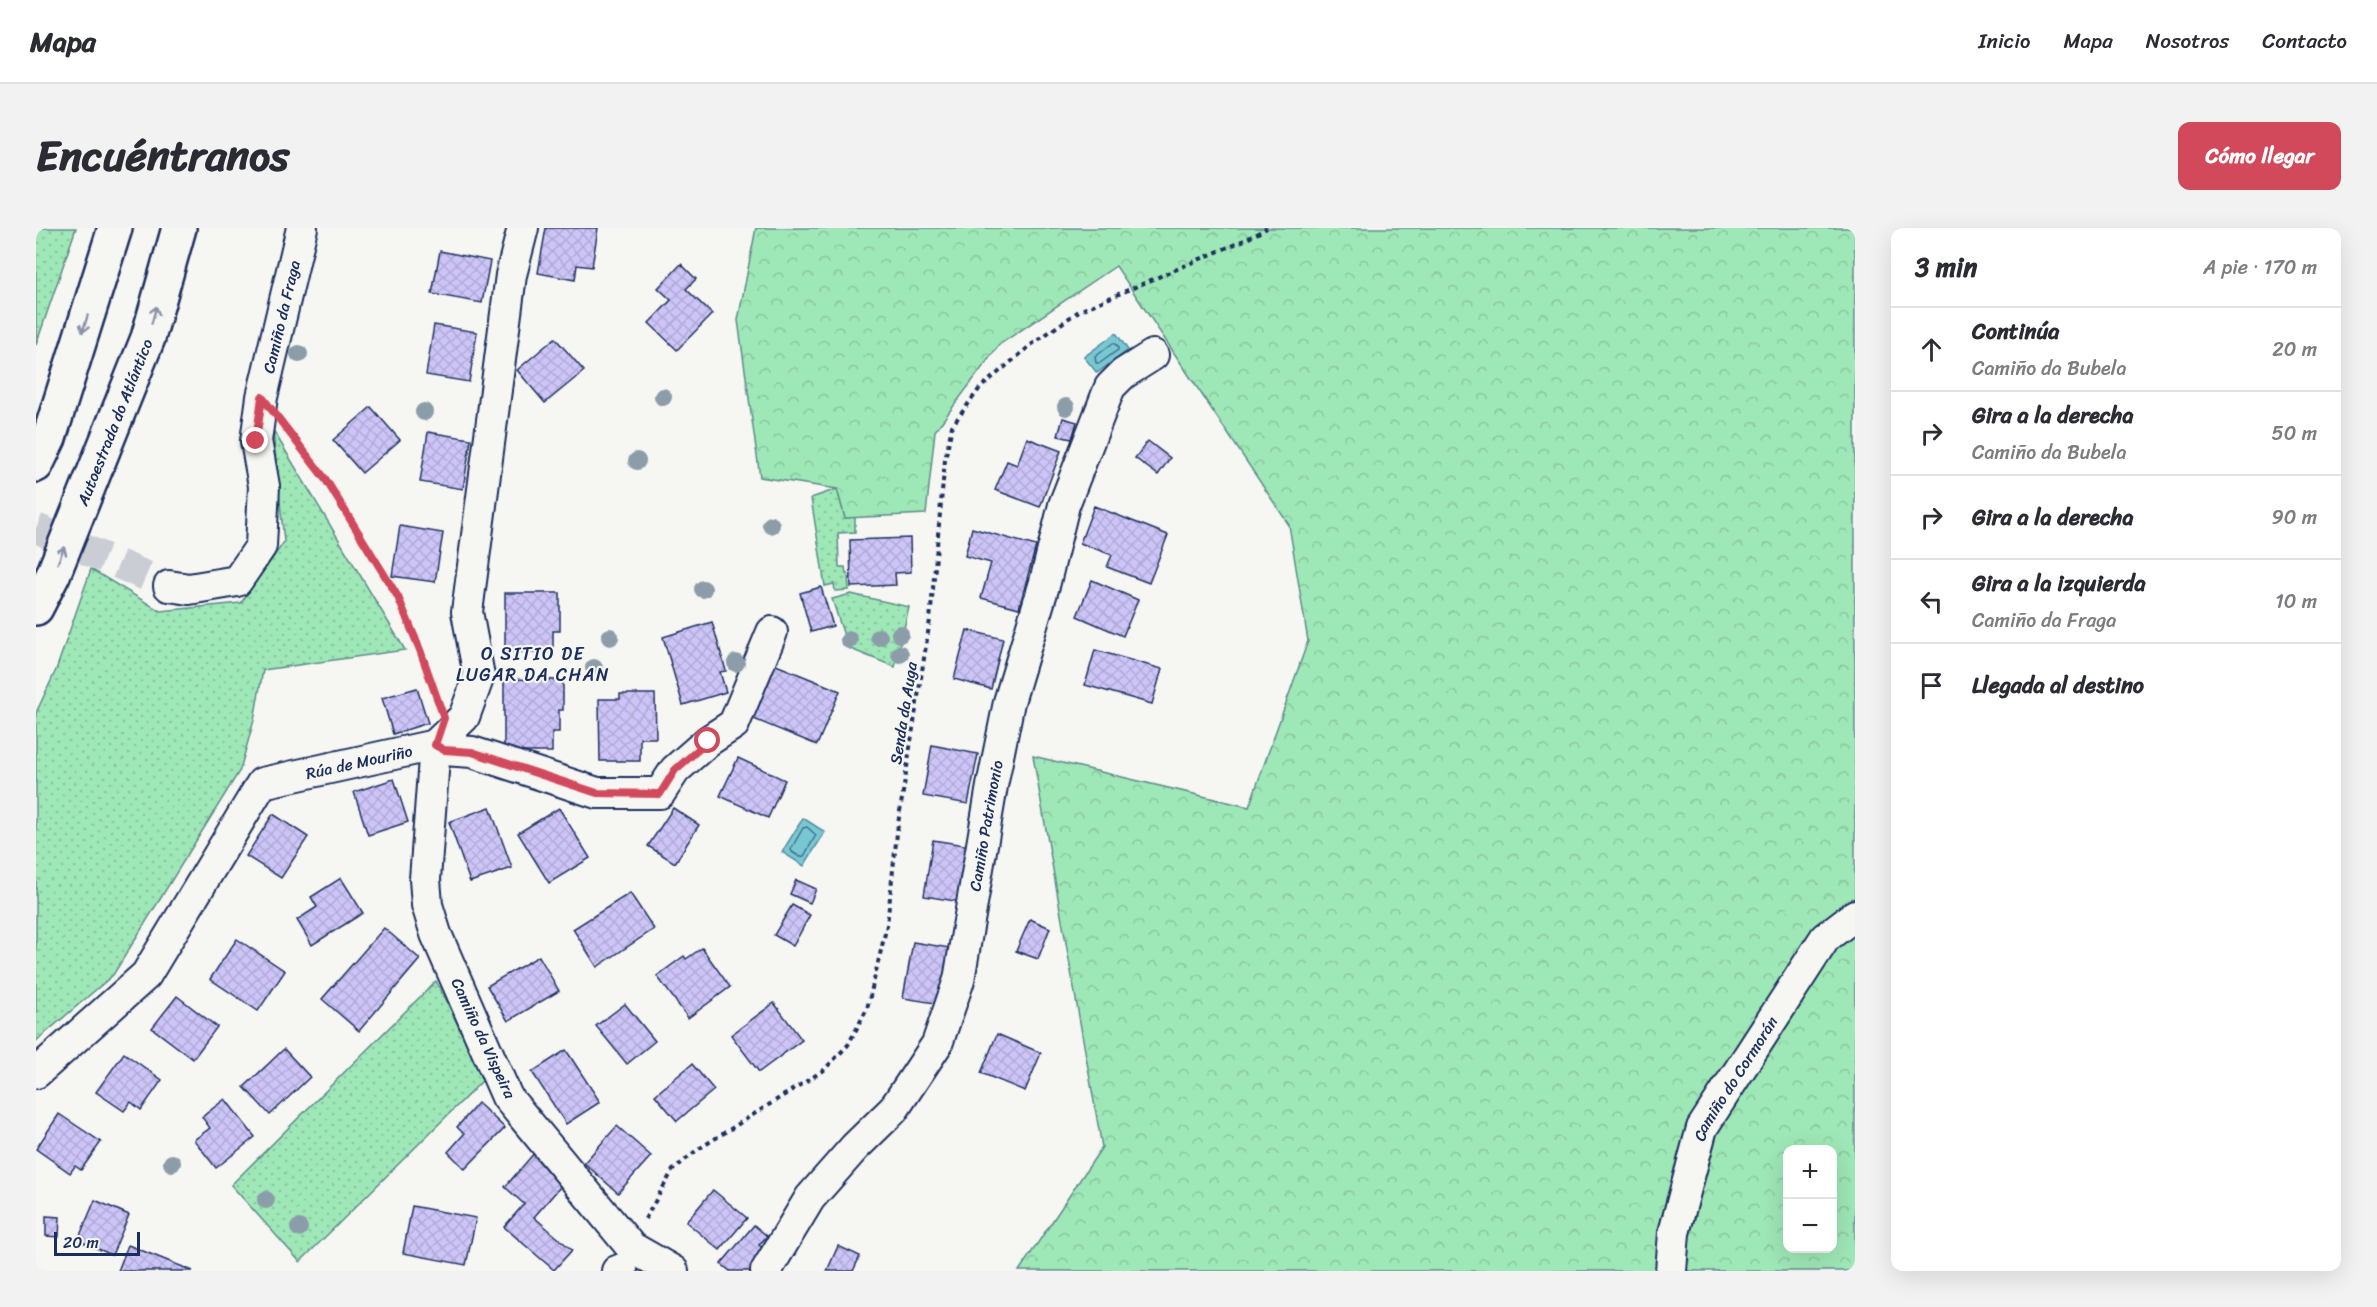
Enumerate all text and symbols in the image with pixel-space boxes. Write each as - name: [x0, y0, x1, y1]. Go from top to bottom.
- text: Mapa: [30, 17, 96, 66]
- text: Inicio: [1978, 22, 2030, 60]
- text: Mapa: [2063, 22, 2113, 60]
- text: Nosotros: [2146, 22, 2229, 60]
- text: Contacto: [2262, 22, 2347, 60]
- text: Encuéntranos: [36, 119, 289, 193]
- button: Cómo llegar: [2178, 122, 2341, 190]
- text: 3 min: [1915, 244, 1977, 290]
- text: A pie · 170 m: [2203, 250, 2317, 285]
- street label: Camiño da Fraga: [254, 257, 309, 376]
- one-way arrow: [149, 306, 160, 325]
- text: Continúa: [1972, 312, 2059, 351]
- one-way arrow: [79, 314, 90, 333]
- text: 20 m: [2272, 332, 2317, 367]
- icon: ahead: [1915, 333, 1948, 366]
- street label: Autoestrada do Atlántico: [68, 334, 161, 511]
- text: Camiño da Bubela: [1972, 351, 2126, 386]
- text: Gira a la derecha: [1972, 396, 2133, 435]
- text: 50 m: [2272, 416, 2317, 451]
- icon: right: [1915, 417, 1948, 450]
- route end: [242, 427, 268, 453]
- text: Camiño da Bubela: [1972, 435, 2126, 470]
- text: Gira a la derecha: [1972, 498, 2133, 537]
- text: 90 m: [2272, 500, 2317, 535]
- icon: right: [1915, 501, 1948, 534]
- one-way arrow: [56, 547, 67, 565]
- text: Gira a la izquierda: [1972, 564, 2145, 603]
- text: 10 m: [2275, 584, 2317, 619]
- icon: left: [1915, 585, 1948, 618]
- text: Camiño da Fraga: [1972, 603, 2116, 638]
- district label: O SITIO DE LUGAR DA CHAN: [456, 638, 610, 691]
- street label: Senda da Auga: [881, 659, 926, 766]
- text: Llegada al destino: [1972, 666, 2144, 705]
- icon: arrive: [1915, 669, 1948, 702]
- route start: [694, 727, 720, 753]
- street label: Rúa de Mouriño: [303, 736, 415, 788]
- street label: Camiño Patrimonio: [960, 758, 1012, 893]
- street label: Camiño da Vispeira: [443, 973, 525, 1104]
- street label: Camiño do Cormorán: [1685, 1010, 1786, 1144]
- map controls: [1783, 1145, 1837, 1253]
- button: +: [1783, 1145, 1837, 1199]
- button: −: [1783, 1199, 1837, 1253]
- text: 20 m: [63, 1228, 99, 1257]
- scale bar: [54, 1229, 140, 1256]

